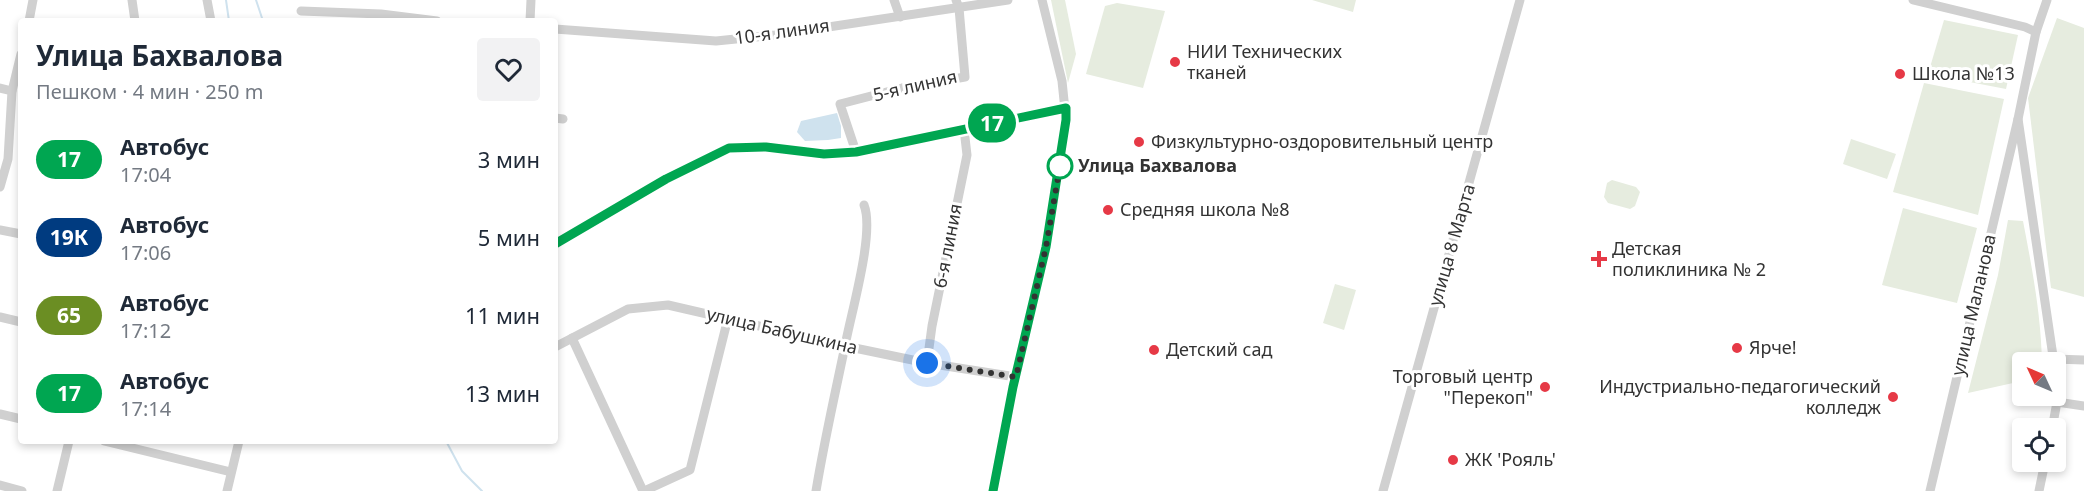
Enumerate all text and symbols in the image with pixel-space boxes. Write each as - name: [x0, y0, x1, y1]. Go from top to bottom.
- street label: 10-я линия: [733, 12, 831, 50]
- text: Улица Бахвалова: [36, 36, 283, 74]
- button: heart: [477, 38, 540, 101]
- place label: НИИ Технических тканей: [1187, 39, 1343, 84]
- marker: НИИ Технических тканей: [1168, 55, 1182, 69]
- place label: Школа №13: [1912, 61, 2015, 85]
- street label: 5-я линия: [870, 64, 959, 106]
- marker: Школа №13: [1893, 67, 1907, 81]
- text: Пешком · 4 мин · 250 m: [36, 78, 263, 105]
- line badge: 17: [965, 104, 1019, 142]
- text: 17: [980, 109, 1004, 137]
- place label: Физкультурно-оздоровительный центр: [1151, 129, 1493, 153]
- text: Автобус: [120, 131, 209, 161]
- marker: Физкультурно-оздоровительный центр: [1132, 135, 1146, 149]
- text: 3 мин: [478, 144, 540, 174]
- text: 17: [57, 145, 81, 173]
- marker: Улица Бахвалова: [1047, 153, 1073, 179]
- place label: Улица Бахвалова: [1078, 153, 1237, 177]
- text: 17:04: [120, 161, 171, 188]
- street label: улица 8 Марта: [1422, 181, 1480, 309]
- place label: Средняя школа №8: [1120, 197, 1290, 221]
- street label: 6-я линия: [927, 202, 967, 290]
- marker: Средняя школа №8: [1101, 203, 1115, 217]
- text: Автобус: [120, 209, 209, 239]
- text: 5 мин: [478, 222, 540, 252]
- text: 19К: [50, 223, 88, 251]
- street label: улица Маланова: [1945, 232, 2001, 378]
- place label: Детская поликлиника № 2: [1612, 236, 1766, 281]
- text: 17:06: [120, 239, 171, 266]
- marker: Детская поликлиника № 2: [1590, 250, 1608, 268]
- text: Автобус: [120, 287, 209, 317]
- text: 11 мин: [465, 300, 540, 330]
- text: 65: [57, 301, 81, 329]
- street label: улица Бабушкина: [704, 301, 860, 359]
- text: 17:12: [120, 317, 171, 344]
- place label: Ярче!: [1749, 335, 1797, 359]
- place label: Детский сад: [1166, 337, 1272, 361]
- marker: Ярче!: [1730, 341, 1744, 355]
- marker: Детский сад: [1147, 343, 1161, 357]
- your location: [912, 348, 942, 378]
- north arrow: [2012, 352, 2066, 406]
- map controls: [2012, 352, 2066, 472]
- place label: Торговый центр "Перекоп": [1393, 364, 1533, 409]
- text: Автобус: [120, 365, 209, 395]
- place label: Индустриально-педагогический колледж: [1599, 374, 1881, 419]
- text: 13 мин: [465, 378, 540, 408]
- text: 17: [57, 379, 81, 407]
- marker: Торговый центр "Перекоп": [1538, 380, 1552, 394]
- marker: Индустриально-педагогический колледж: [1886, 390, 1900, 404]
- text: 17:14: [120, 395, 171, 422]
- button: locate: [2012, 418, 2066, 472]
- place label: ЖК 'Рояль': [1465, 447, 1556, 471]
- marker: ЖК 'Рояль': [1446, 453, 1460, 467]

